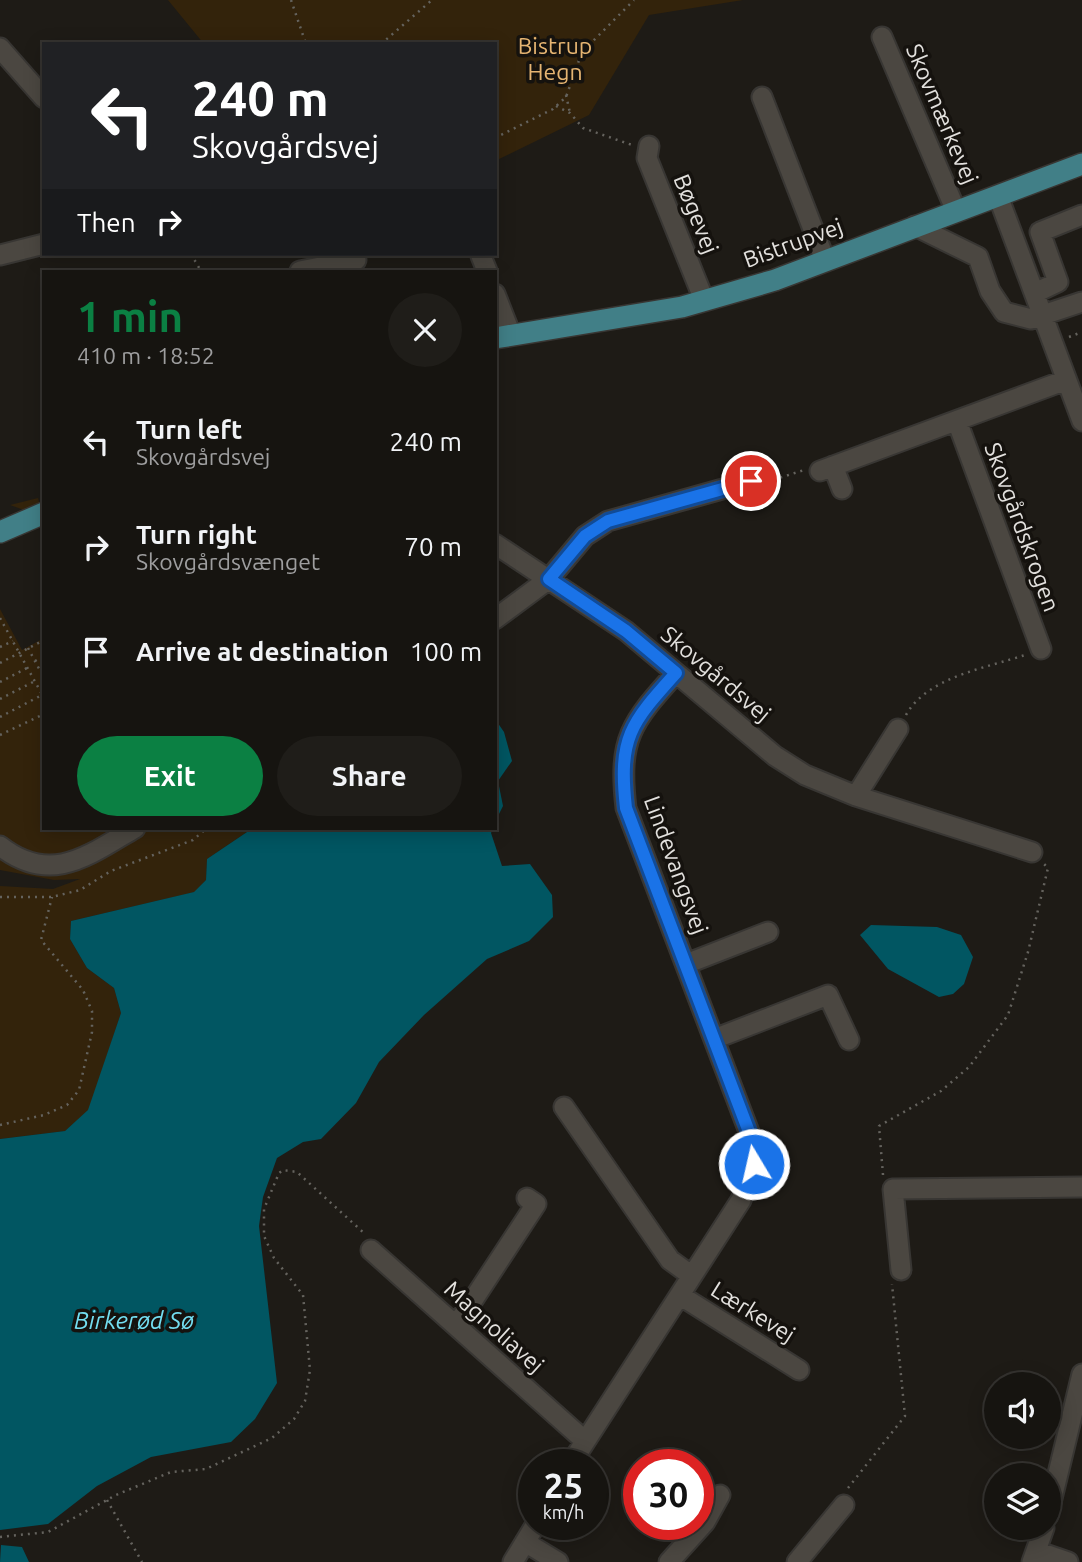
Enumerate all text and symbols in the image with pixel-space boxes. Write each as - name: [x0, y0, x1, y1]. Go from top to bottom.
- park label: Bistrup Hegn: [518, 33, 592, 84]
- street label: Skovmærkevej: [902, 40, 983, 187]
- icon: left: [77, 70, 168, 161]
- text: 240 m: [192, 70, 329, 125]
- text: Skovgårdsvej: [192, 128, 379, 164]
- street label: Bøgevej: [669, 170, 724, 257]
- icon: right: [150, 203, 188, 241]
- text: Then: [77, 208, 136, 237]
- street label: Bistrupvej: [740, 213, 846, 272]
- text: 1 min: [77, 293, 183, 340]
- button: close: [388, 293, 462, 367]
- text: 410 m · 18:52: [77, 343, 215, 368]
- text: Turn left: [136, 415, 242, 444]
- icon: left: [77, 423, 115, 461]
- text: 240 m: [390, 427, 462, 456]
- street label: Skovgårdskrogen: [980, 439, 1065, 615]
- text: Skovgårdsvej: [136, 444, 270, 469]
- pin: [721, 451, 781, 511]
- icon: arrive: [732, 462, 770, 500]
- text: Turn right: [136, 520, 257, 549]
- icon: right: [77, 528, 115, 566]
- text: 70 m: [404, 532, 462, 561]
- text: Skovgårdsvænget: [136, 549, 320, 574]
- street label: Skovgårdsvej: [657, 621, 776, 726]
- icon: arrive: [77, 633, 115, 671]
- text: Arrive at destination: [136, 637, 389, 666]
- text: 100 m: [410, 637, 482, 666]
- button: Exit: [77, 736, 263, 816]
- button: Share: [277, 736, 462, 816]
- street label: Lindevangsvej: [640, 792, 713, 937]
- position arrow: [717, 1127, 791, 1201]
- street label: Magnoliavej: [440, 1276, 549, 1378]
- street label: Lærkevej: [707, 1276, 800, 1347]
- water label: Birkerød Sø: [74, 1307, 195, 1334]
- map controls: [984, 1372, 1061, 1540]
- button: sound: [984, 1372, 1061, 1449]
- speed limit sign: 30: [623, 1449, 714, 1540]
- button: layers: [984, 1463, 1061, 1540]
- text: 25: [544, 1465, 583, 1505]
- text: km/h: [543, 1502, 584, 1522]

